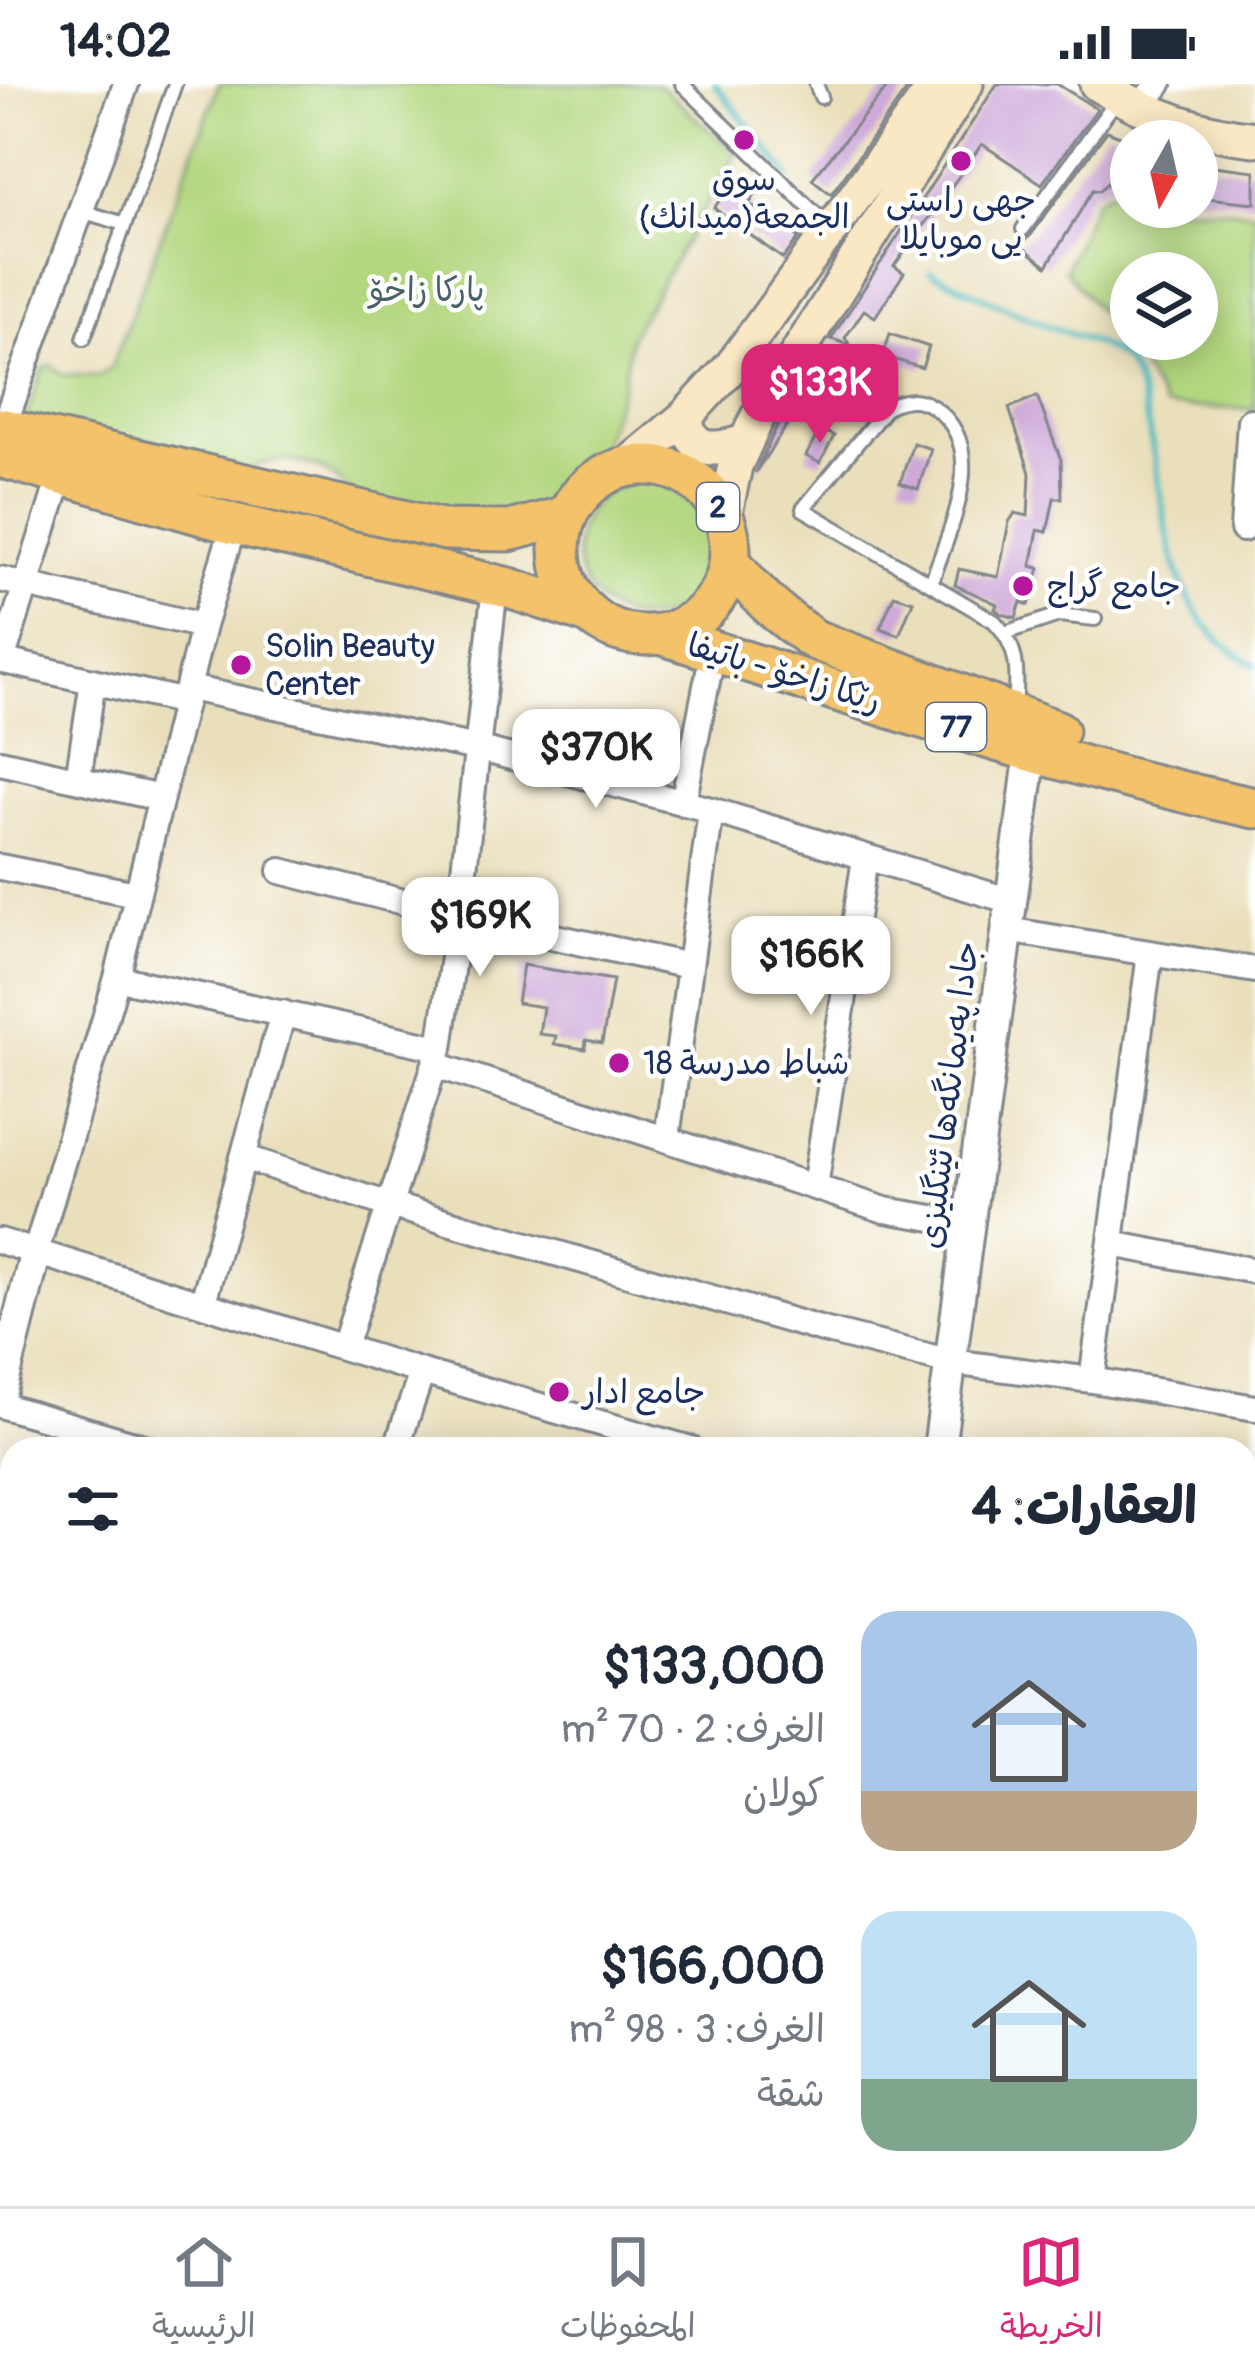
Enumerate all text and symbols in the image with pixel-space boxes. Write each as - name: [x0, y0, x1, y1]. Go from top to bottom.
- text: 14:02: [60, 14, 172, 70]
- north arrow: [1110, 120, 1218, 228]
- map controls: [1110, 120, 1218, 360]
- marker: سوق الجمعة(ميدانك): [731, 127, 757, 153]
- marker: جهى راستى يى موبايلا: [948, 148, 974, 174]
- place label: سوق الجمعة(ميدانك): [638, 159, 850, 238]
- place label: جهى راستى يى موبايلا: [886, 180, 1036, 259]
- button: layers: [1110, 252, 1218, 360]
- park label: پارکا زاخۆ: [366, 270, 485, 311]
- pin: $133K: [736, 344, 904, 446]
- text: $133K: [768, 358, 872, 407]
- road number: 2: [697, 483, 739, 531]
- place label: جامع گراج: [1047, 566, 1181, 610]
- marker: جامع گراج: [1010, 573, 1036, 599]
- street label: رێکا زاخۆ - باتیفا: [682, 624, 886, 722]
- place label: Solin Beauty Center: [265, 626, 435, 705]
- marker: Solin Beauty Center: [228, 652, 254, 678]
- road number: 77: [926, 703, 986, 751]
- pin: $370K: [512, 709, 680, 811]
- text: $370K: [539, 723, 653, 772]
- pin: $169K: [396, 877, 564, 979]
- text: $169K: [429, 891, 531, 940]
- pin: $166K: [727, 916, 895, 1018]
- text: $166K: [758, 930, 864, 979]
- street label: جادا په‌يمانگه‌ها ئێنگليزى: [910, 939, 988, 1251]
- place label: 18 شباط مدرسة: [643, 1043, 850, 1084]
- marker: 18 شباط مدرسة: [606, 1050, 632, 1076]
- place label: جامع ادار: [580, 1372, 705, 1416]
- marker: جامع ادار: [546, 1379, 572, 1405]
- text: العقارات: 4: [972, 1475, 1197, 1539]
- icon: filters: [60, 1476, 126, 1542]
- text: $133,000: [603, 1635, 825, 1699]
- icon: home: [957, 1659, 1101, 1803]
- text: الغرف: 2 · 70 m²: [561, 1705, 825, 1754]
- text: كولان: [743, 1769, 825, 1818]
- text: $166,000: [601, 1935, 825, 1999]
- icon: home: [957, 1959, 1101, 2103]
- text: الغرف: 3 · 98 m²: [569, 2005, 825, 2054]
- text: شقة: [757, 2069, 825, 2118]
- tab: الرئيسية: [152, 2229, 256, 2355]
- tab: المحفوظات: [560, 2229, 696, 2355]
- tab: الخريطة: [1000, 2229, 1103, 2355]

